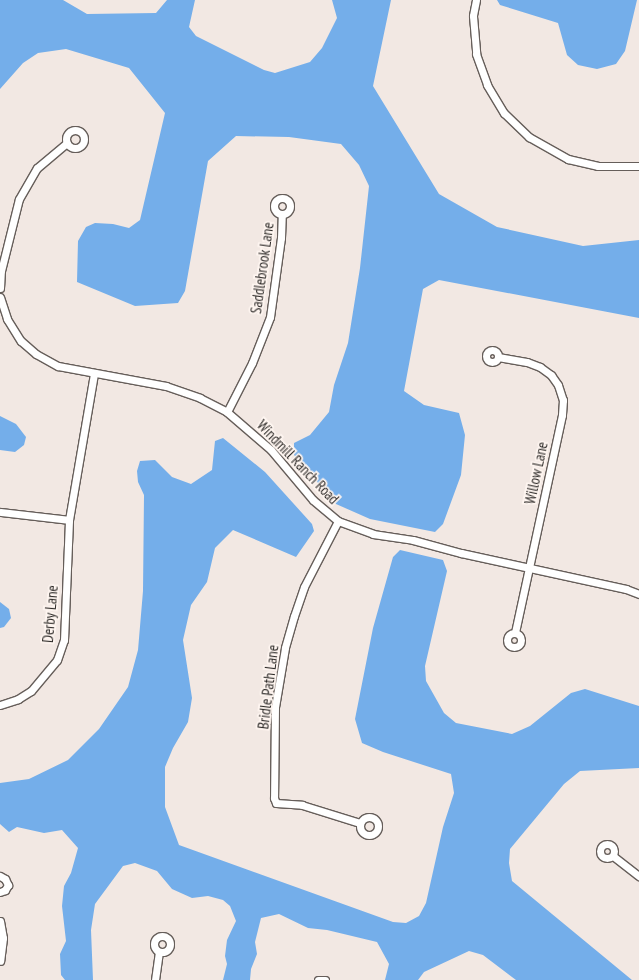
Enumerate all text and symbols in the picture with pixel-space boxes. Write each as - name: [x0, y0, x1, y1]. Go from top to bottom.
- street label: Saddlebrook Lane: [247, 221, 277, 315]
- street label: Windmill Ranch Road: [253, 416, 343, 508]
- street label: Willow Lane: [521, 440, 551, 506]
- street label: Derby Lane: [38, 584, 62, 644]
- street label: Bridle Path Lane: [254, 644, 282, 730]

